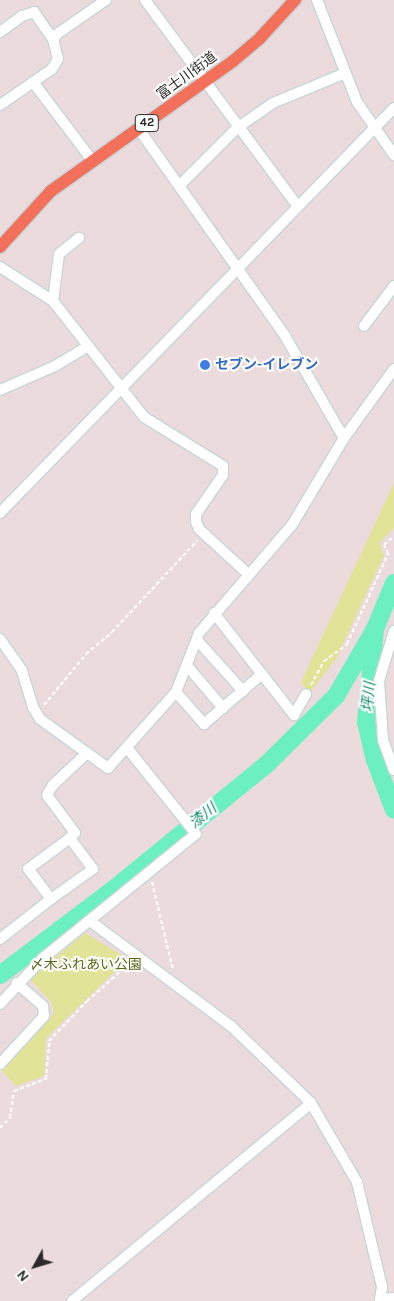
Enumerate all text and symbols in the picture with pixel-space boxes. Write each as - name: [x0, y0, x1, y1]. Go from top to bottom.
- street label: 富士川街道: [154, 49, 220, 103]
- road number: 42: [134, 114, 160, 132]
- place label: セブン-イレブン: [215, 357, 318, 373]
- marker: セブン-イレブン: [199, 359, 211, 371]
- water label: 坪川: [359, 681, 379, 713]
- water label: 漆川: [186, 800, 220, 832]
- park label: 〆木ふれあい公園: [30, 957, 142, 973]
- north arrow: [10, 1241, 60, 1291]
- text: N: [13, 1267, 33, 1285]

